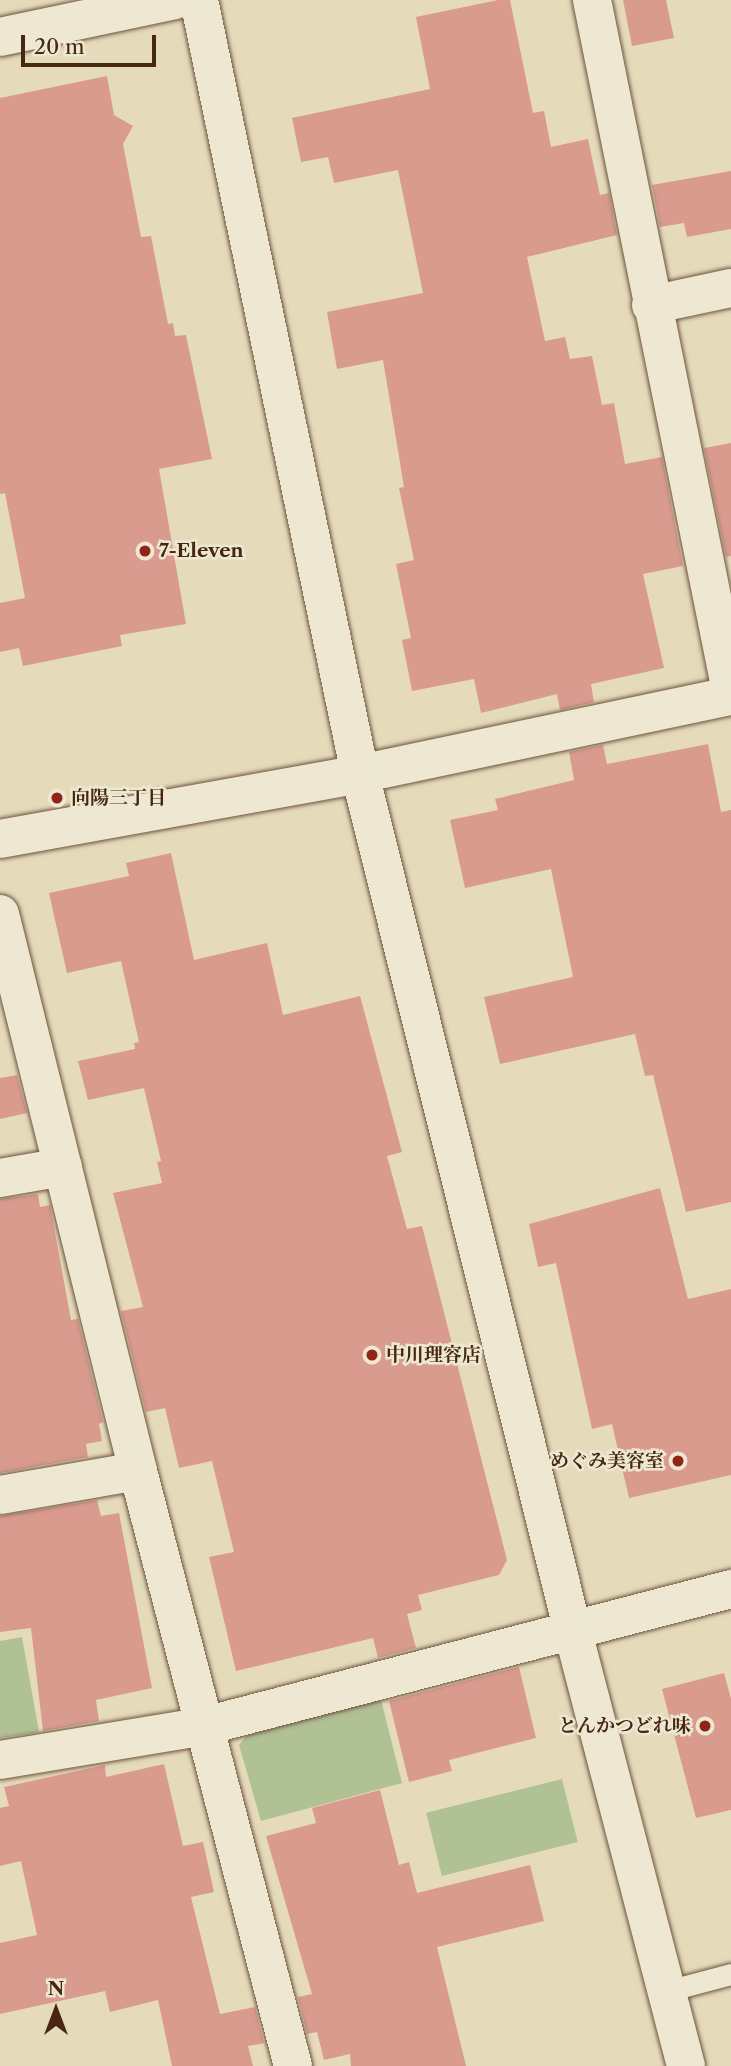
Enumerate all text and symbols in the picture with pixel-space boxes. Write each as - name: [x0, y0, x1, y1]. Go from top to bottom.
- scale bar: [24, 21, 159, 65]
- text: 20 m: [34, 34, 85, 59]
- place label: 7-Eleven: [159, 540, 244, 562]
- marker: 7-Eleven: [137, 543, 153, 559]
- place label: 向陽三丁目: [71, 787, 166, 809]
- marker: 向陽三丁目: [49, 790, 65, 806]
- place label: 中川理容店: [386, 1344, 481, 1366]
- marker: 中川理容店: [364, 1347, 380, 1363]
- place label: めぐみ美容室: [550, 1450, 664, 1472]
- marker: めぐみ美容室: [670, 1453, 686, 1469]
- place label: とんかつどれ味: [558, 1715, 691, 1737]
- marker: とんかつどれ味: [697, 1718, 713, 1734]
- north arrow: [21, 1975, 91, 2045]
- text: N: [48, 1977, 64, 2000]

